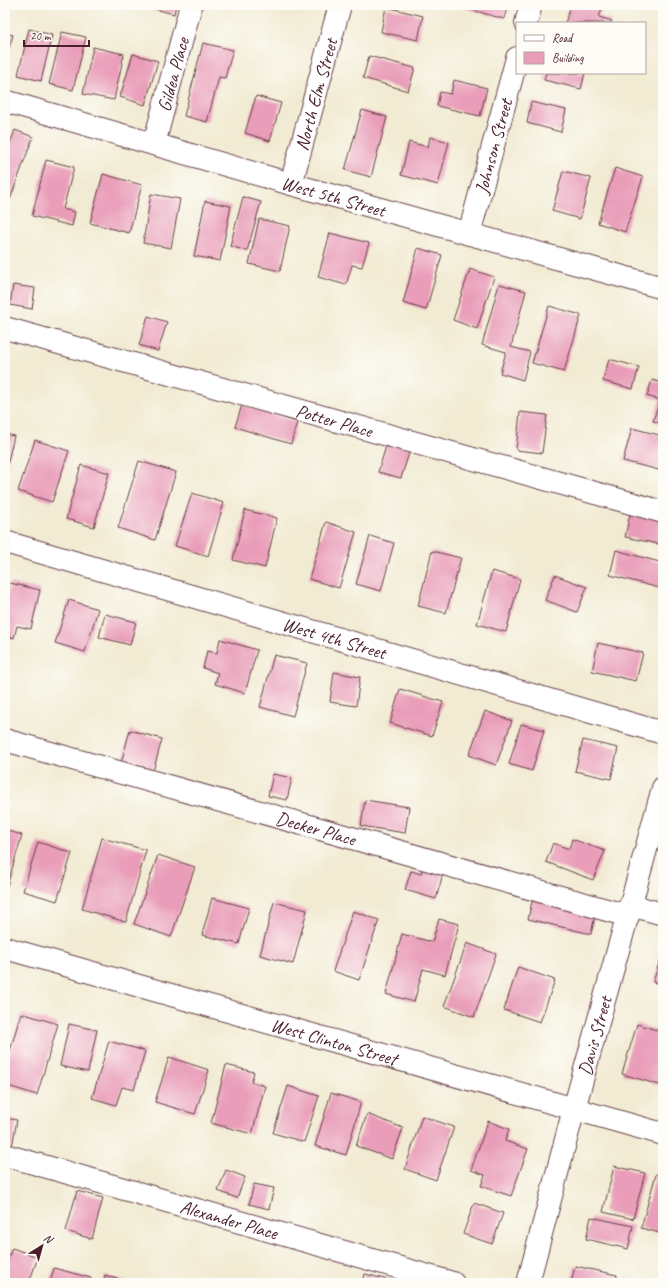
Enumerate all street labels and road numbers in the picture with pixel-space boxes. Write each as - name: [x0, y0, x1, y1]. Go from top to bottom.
- street label: Gildea Place: [152, 33, 195, 114]
- street label: North Elm Street: [290, 34, 344, 153]
- street label: Johnson Street: [469, 95, 519, 197]
- street label: West 5th Street: [279, 171, 390, 223]
- street label: Potter Place: [293, 399, 377, 444]
- street label: West 4th Street: [280, 612, 390, 665]
- street label: Decker Place: [273, 806, 360, 852]
- street label: Davis Street: [573, 992, 618, 1078]
- street label: West Clinton Street: [268, 1013, 402, 1072]
- street label: Alexander Place: [177, 1195, 282, 1246]

